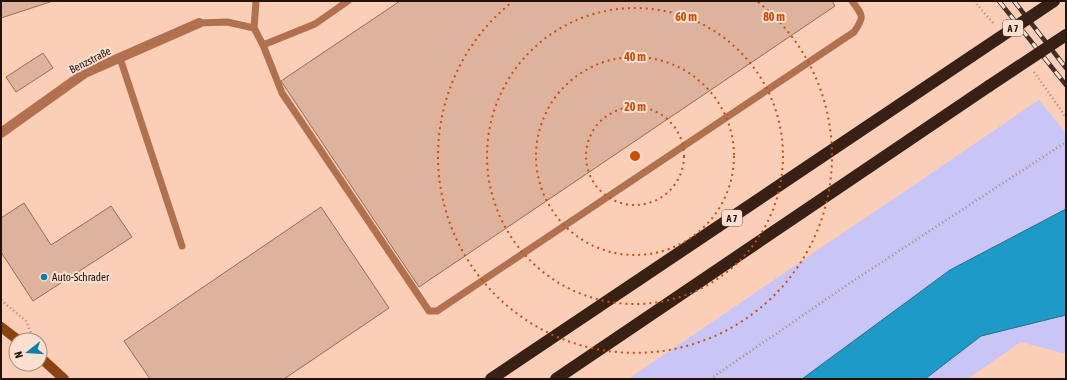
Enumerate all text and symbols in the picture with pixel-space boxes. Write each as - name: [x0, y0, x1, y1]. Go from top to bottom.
- text: 60 m: [675, 10, 697, 24]
- text: 80 m: [763, 10, 785, 24]
- road number: A 7: [1003, 20, 1023, 36]
- street label: Benzstraße: [67, 44, 113, 76]
- text: 40 m: [623, 50, 646, 64]
- text: 20 m: [624, 100, 646, 114]
- centre of rings: [628, 149, 642, 163]
- road number: A 7: [722, 210, 742, 226]
- place label: Auto-Schrader: [52, 271, 110, 283]
- marker: Auto-Schrader: [39, 272, 49, 282]
- north arrow: [8, 332, 48, 372]
- text: N: [12, 350, 25, 360]

